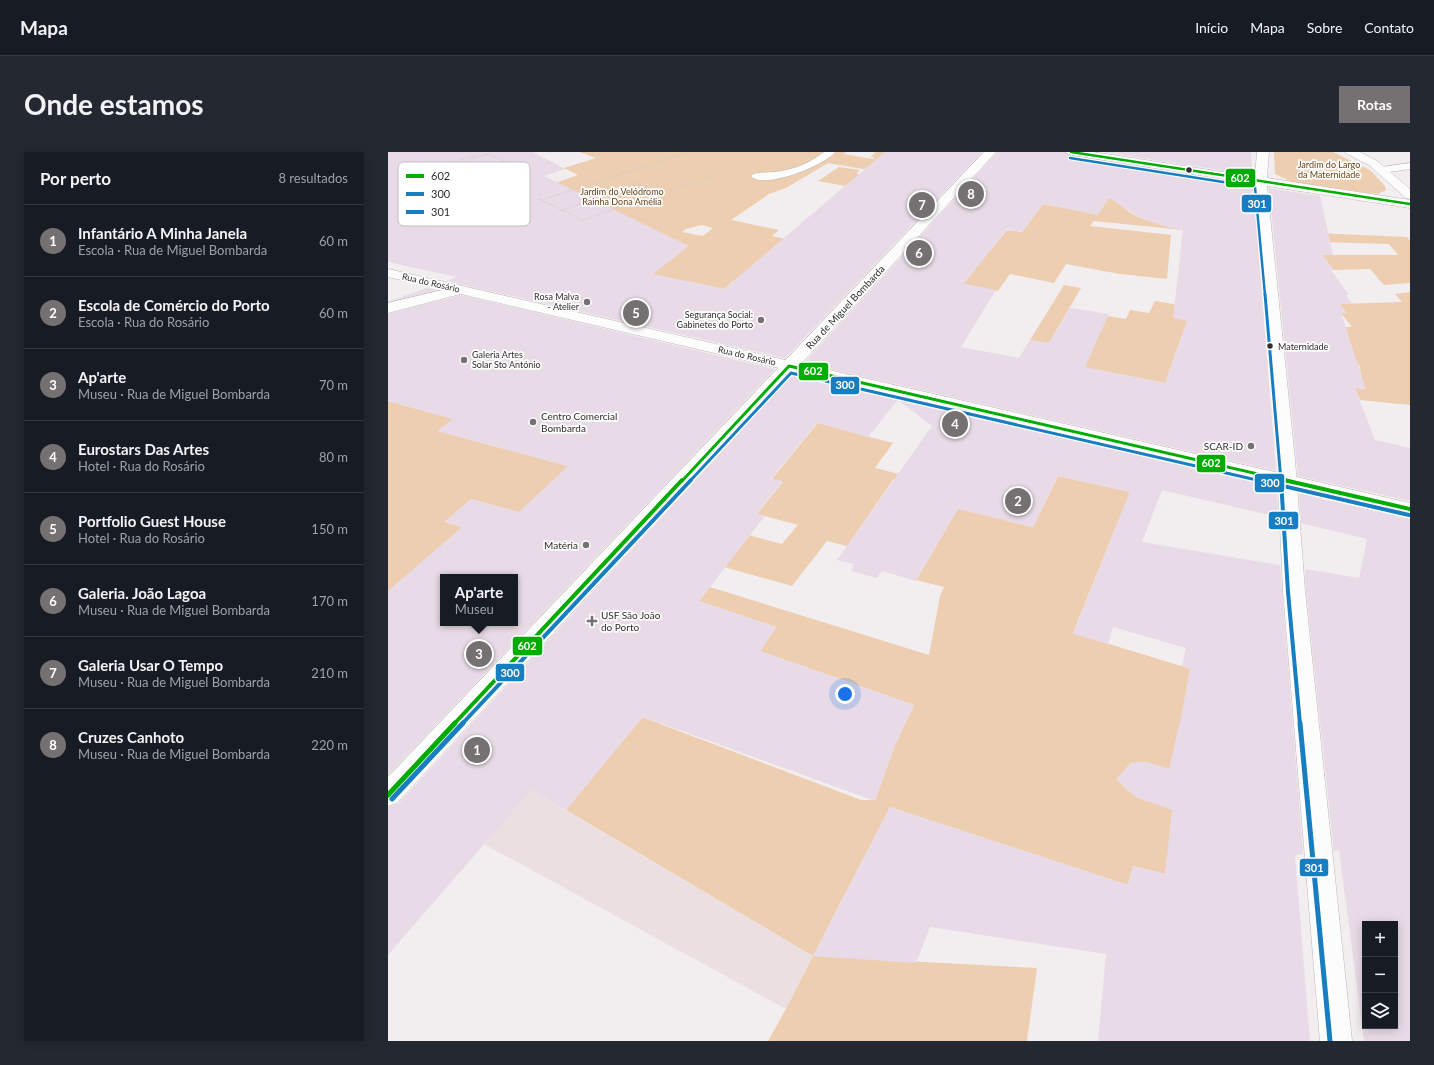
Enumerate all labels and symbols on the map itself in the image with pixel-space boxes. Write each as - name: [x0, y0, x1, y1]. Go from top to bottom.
- park label: Jardim do Largo da Maternidade: [1298, 159, 1360, 180]
- legend: [398, 162, 530, 226]
- unlabelled marker: [1184, 165, 1194, 175]
- line badge: 602: [1225, 168, 1256, 188]
- text: 602: [431, 169, 450, 182]
- text: 602: [1230, 171, 1250, 184]
- pin: 8: [958, 179, 984, 209]
- park label: Jardim do Velódromo Rainha Dona Amélia: [580, 186, 664, 207]
- text: 300: [431, 187, 451, 200]
- pin: 7: [909, 190, 935, 220]
- line badge: 301: [1241, 194, 1272, 213]
- text: 301: [1247, 197, 1267, 210]
- text: 301: [431, 205, 450, 218]
- pin: 6: [906, 238, 932, 268]
- street label: Rua de Miguel Bombarda: [803, 263, 887, 351]
- street label: Rua do Rosário: [401, 271, 461, 295]
- place label: Rosa Malva - Atelier: [534, 291, 580, 312]
- marker: Rosa Malva - Atelier: [582, 297, 592, 307]
- pin: 5: [623, 298, 649, 328]
- place label: Segurança Social: Gabinetes do Porto: [677, 309, 753, 330]
- marker: Segurança Social: Gabinetes do Porto: [756, 315, 766, 325]
- marker: Maternidade: [1265, 341, 1275, 351]
- place label: Maternidade: [1278, 341, 1329, 352]
- street label: Rua do Rosário: [717, 344, 777, 368]
- place label: Galeria Artes Solar Sto António: [472, 349, 541, 370]
- marker: Galeria Artes Solar Sto António: [459, 355, 469, 365]
- line badge: 602: [798, 362, 829, 381]
- text: 602: [803, 364, 823, 377]
- line badge: 300: [830, 376, 860, 395]
- text: 300: [835, 378, 855, 391]
- pin: 4: [942, 409, 968, 439]
- place label: Centro Comercial Bombarda: [541, 410, 617, 434]
- marker: Centro Comercial Bombarda: [528, 417, 538, 427]
- place label: SCAR-ID: [1204, 440, 1243, 452]
- marker: SCAR-ID: [1246, 441, 1256, 451]
- line badge: 602: [1196, 454, 1226, 473]
- text: 602: [1201, 456, 1221, 469]
- line badge: 300: [1254, 473, 1285, 493]
- text: 300: [1260, 476, 1280, 489]
- pin: 2: [1005, 486, 1031, 516]
- line badge: 301: [1268, 511, 1299, 530]
- text: 301: [1274, 514, 1294, 527]
- place label: Matéria: [544, 539, 578, 551]
- marker: Matéria: [581, 540, 591, 550]
- place label: USF São João do Porto: [601, 609, 661, 633]
- marker: USF São João do Porto: [586, 615, 598, 627]
- line badge: 602: [512, 636, 543, 656]
- pin: 3: [466, 639, 492, 669]
- text: 602: [517, 639, 537, 652]
- line badge: 300: [495, 663, 525, 682]
- text: 300: [500, 666, 520, 679]
- your location: [835, 684, 855, 704]
- pin: 1: [464, 735, 490, 765]
- line badge: 301: [1299, 858, 1329, 877]
- text: 301: [1304, 861, 1324, 874]

